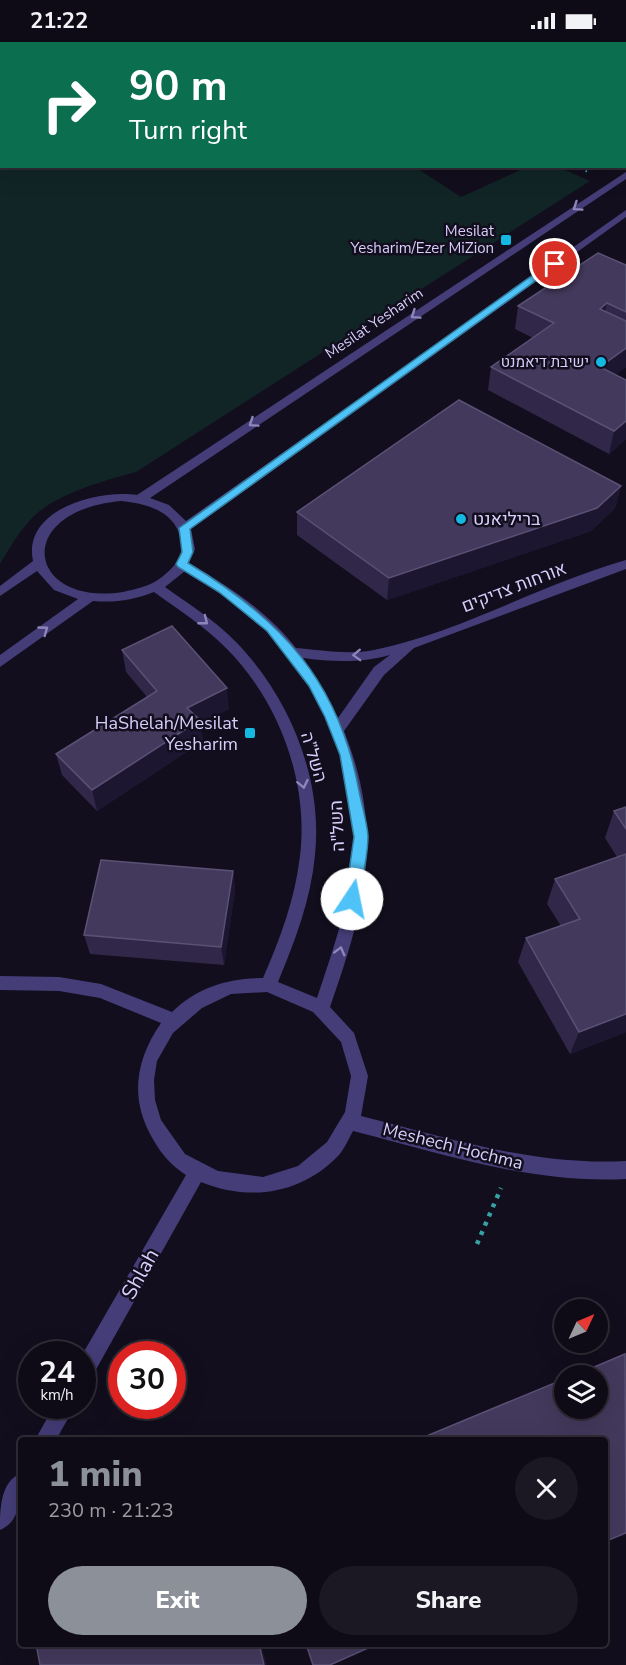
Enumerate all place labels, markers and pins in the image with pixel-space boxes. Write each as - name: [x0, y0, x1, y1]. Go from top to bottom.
- place label: Mesilat Yesharim/Ezer MiZion: [349, 221, 495, 258]
- marker: Mesilat Yesharim/Ezer MiZion: [499, 233, 513, 247]
- pin: [529, 238, 580, 289]
- place label: ישיבת דיאמנט: [501, 352, 589, 372]
- marker: ישיבת דיאמנט: [594, 355, 608, 369]
- place label: בריליאנט: [473, 507, 541, 531]
- marker: בריליאנט: [454, 512, 468, 526]
- place label: HaShelah/Mesilat Yesharim: [95, 711, 239, 756]
- marker: HaShelah/Mesilat Yesharim: [243, 726, 257, 740]

